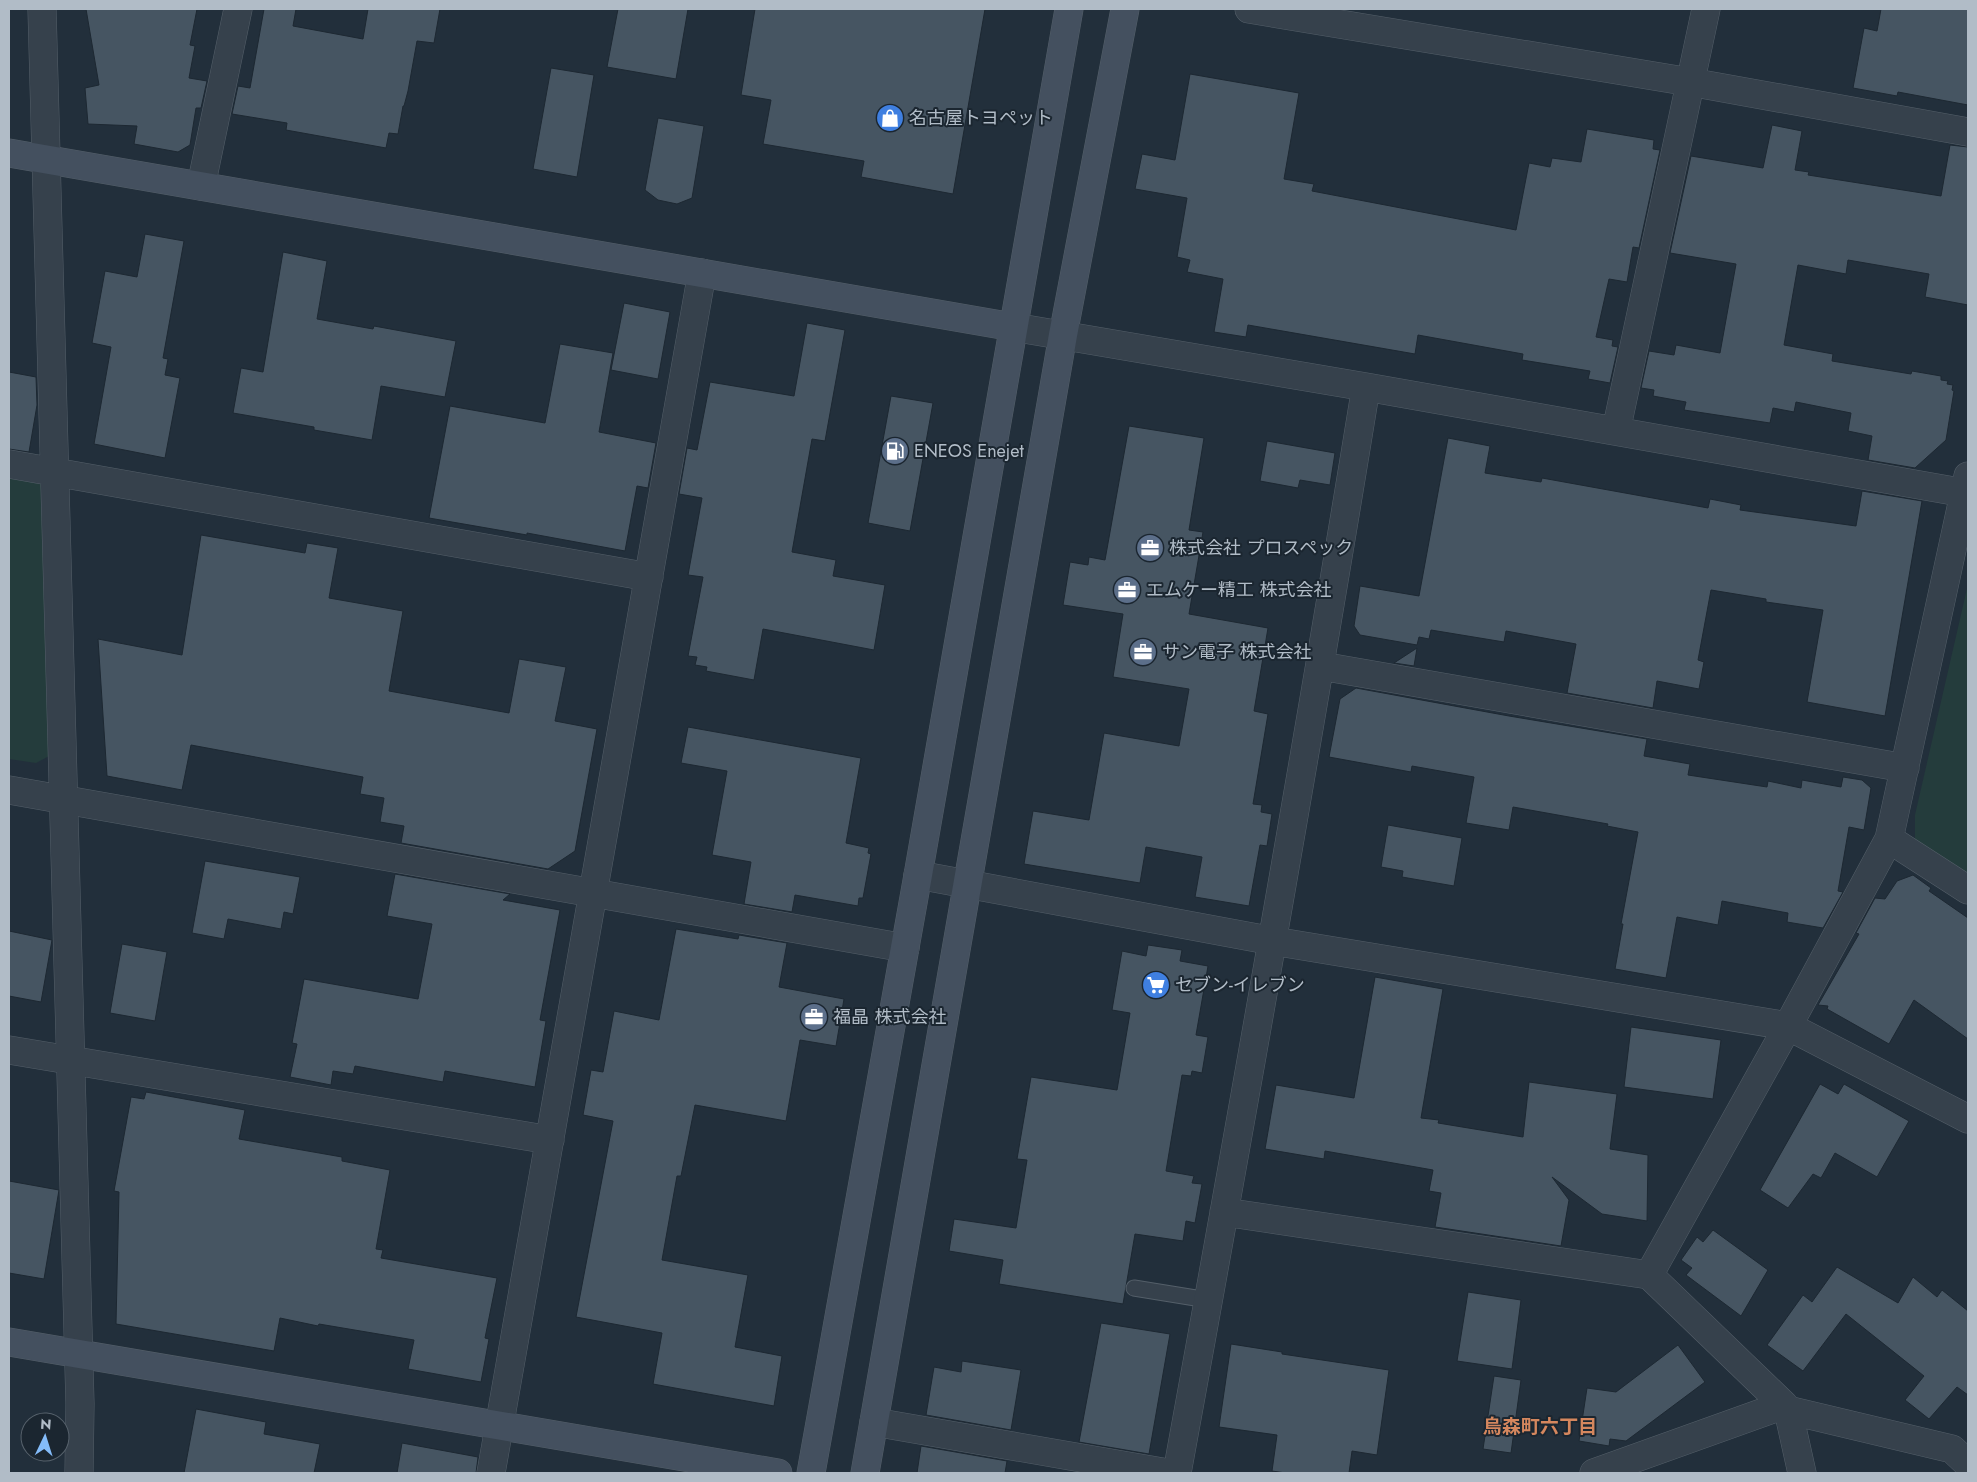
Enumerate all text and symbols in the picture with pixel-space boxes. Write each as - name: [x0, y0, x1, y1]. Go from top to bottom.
- shop icon: 名古屋トヨペット: [875, 103, 905, 133]
- place label: 名古屋トヨペット: [909, 105, 1053, 131]
- fuel station icon: ENEOS Enejet: [880, 436, 910, 466]
- place label: ENEOS Enejet: [914, 438, 1025, 464]
- office icon: 株式会社 プロスペック: [1135, 533, 1165, 563]
- place label: 株式会社 プロスペック: [1169, 535, 1353, 561]
- office icon: エムケー精工 株式会社: [1112, 575, 1142, 605]
- place label: エムケー精工 株式会社: [1146, 577, 1331, 603]
- office icon: サン電子 株式会社: [1128, 637, 1158, 667]
- place label: サン電子 株式会社: [1162, 639, 1311, 665]
- supermarket icon: セブン-イレブン: [1141, 970, 1171, 1000]
- place label: セブン-イレブン: [1175, 972, 1305, 998]
- office icon: 福晶 株式会社: [799, 1002, 829, 1032]
- place label: 福晶 株式会社: [833, 1004, 946, 1030]
- north arrow: [20, 1412, 70, 1462]
- district label: 烏森町六丁目: [1483, 1413, 1597, 1440]
- text: N: [40, 1414, 52, 1434]

